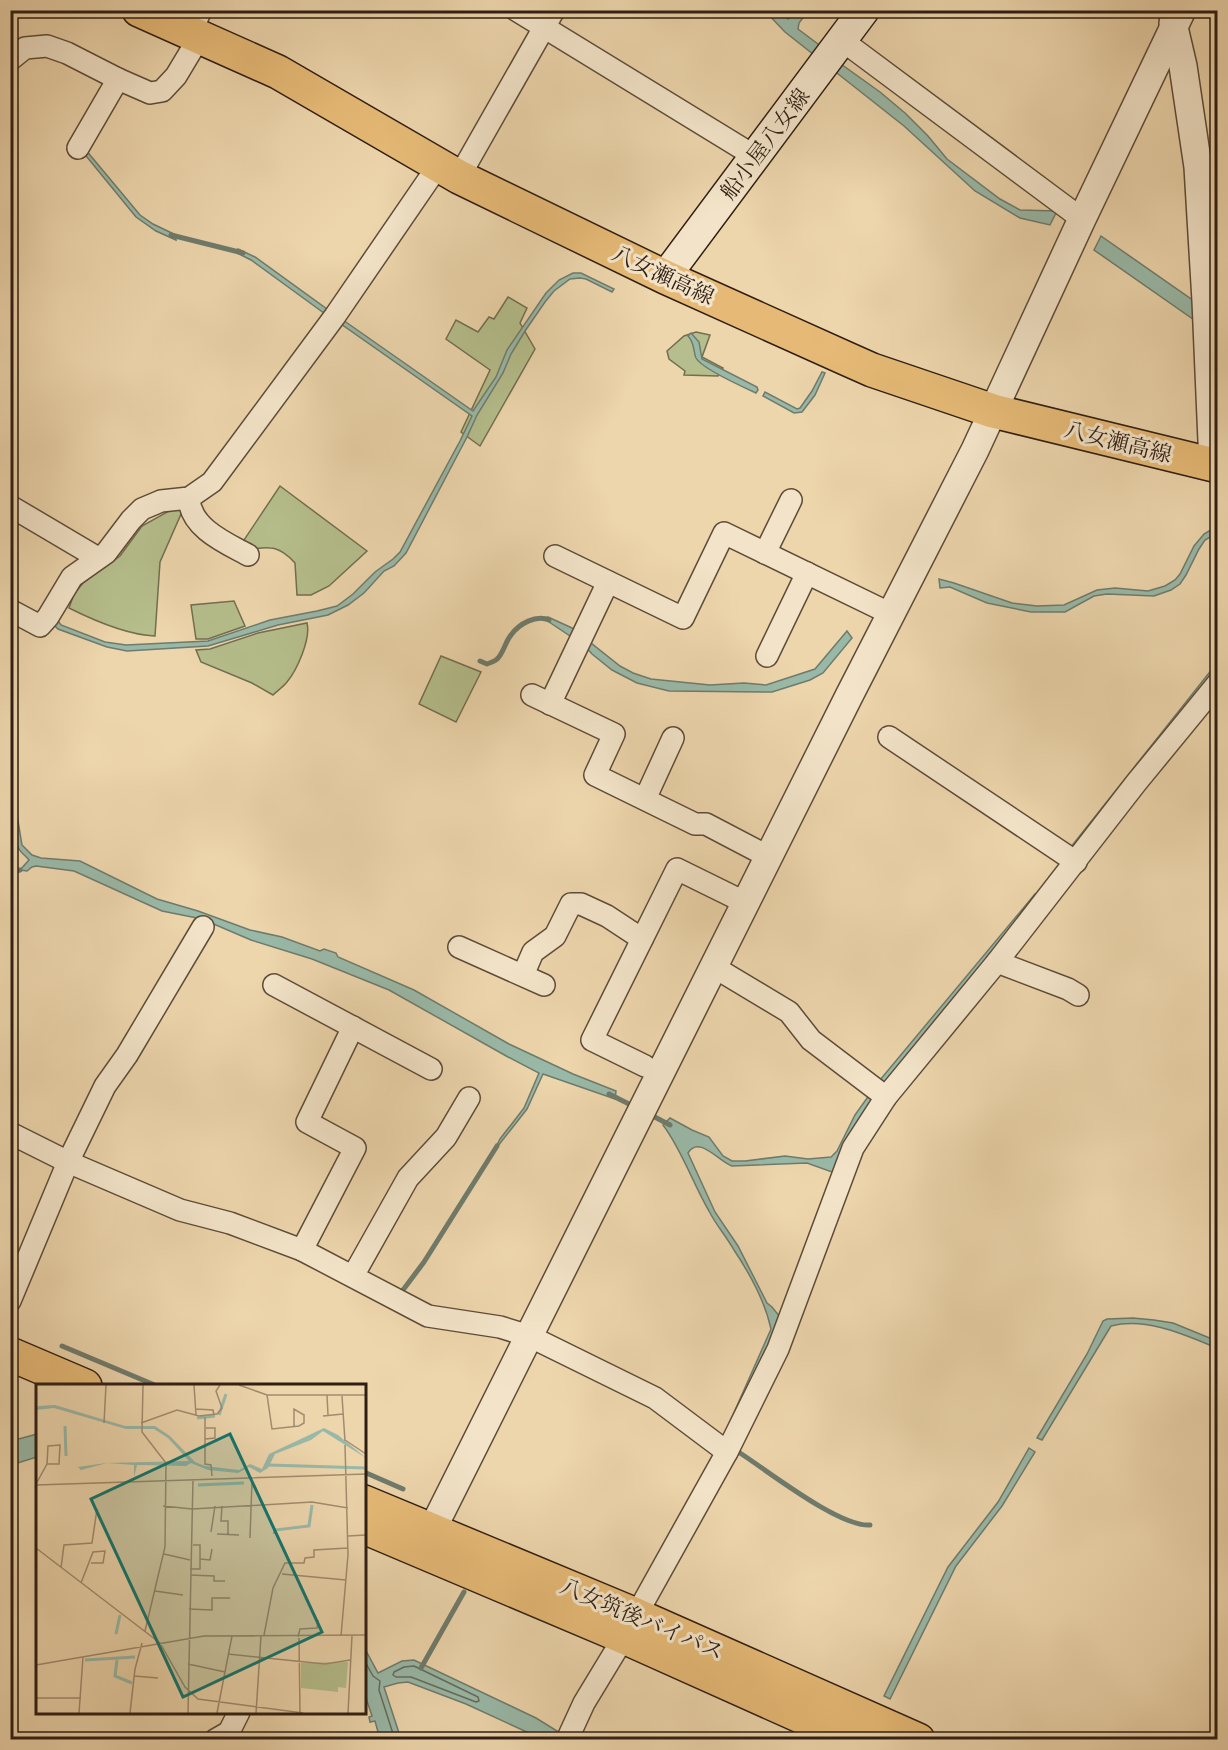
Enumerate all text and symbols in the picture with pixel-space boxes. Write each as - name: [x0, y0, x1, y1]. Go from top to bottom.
- street label: 船小屋八女線: [714, 83, 816, 205]
- street label: 八女瀬高線: [607, 239, 719, 311]
- street label: 八女瀬高線: [1061, 415, 1175, 469]
- inset map: [36, 1384, 366, 1714]
- street label: 八女筑後バイパス: [556, 1571, 728, 1667]

